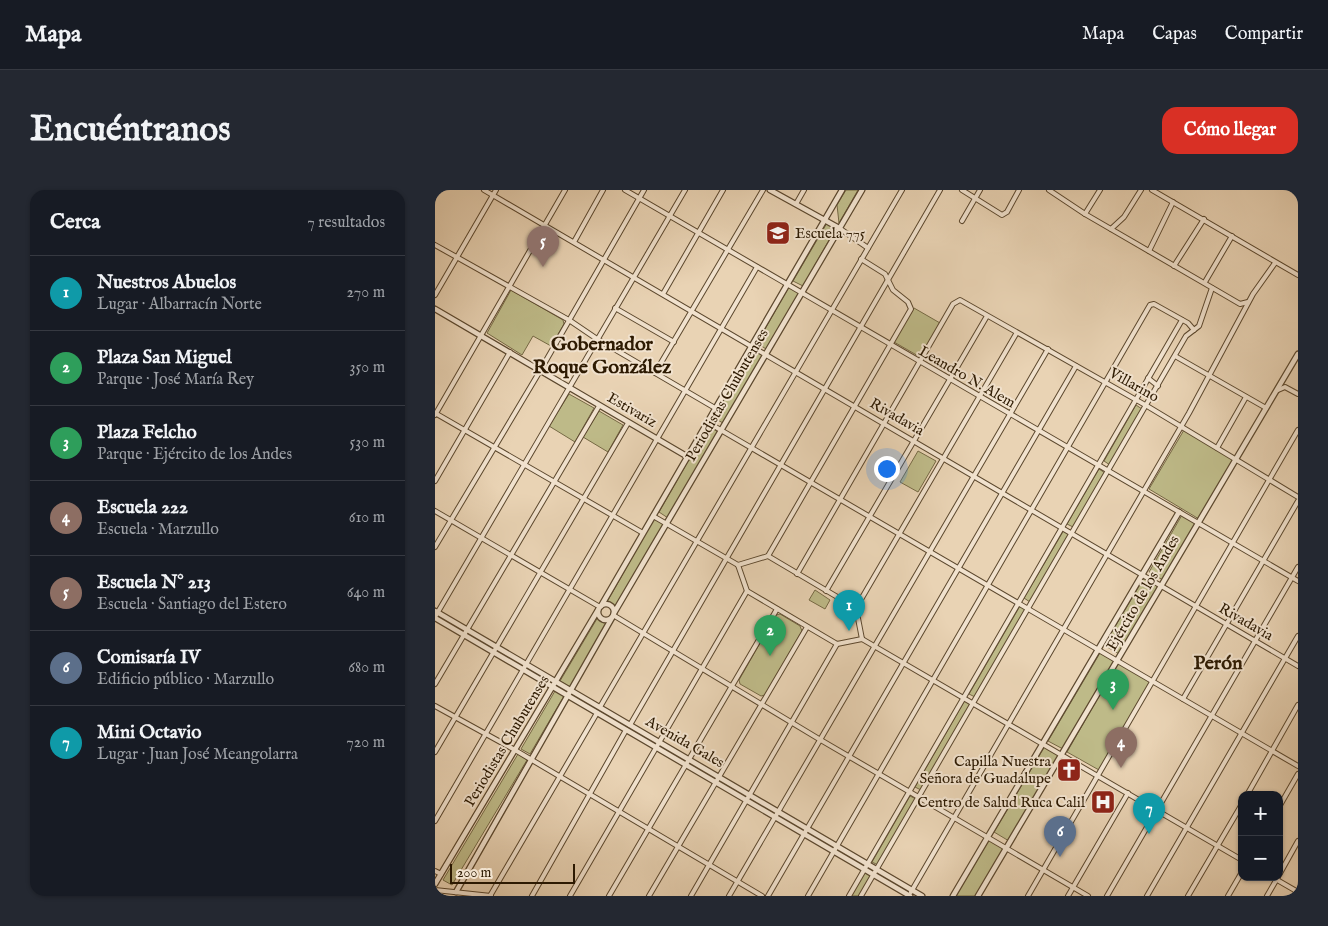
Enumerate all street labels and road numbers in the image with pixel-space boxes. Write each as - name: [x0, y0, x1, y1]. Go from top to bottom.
- street label: Periodistas Chubutenses: [681, 325, 773, 465]
- street label: Leandro N. Alem: [915, 342, 1019, 413]
- street label: Villarino: [1105, 363, 1162, 406]
- street label: Estivariz: [604, 388, 660, 432]
- street label: Rivadavia: [866, 394, 928, 440]
- street label: Ejército de los Andes: [1102, 532, 1184, 654]
- street label: Rivadavia: [1215, 599, 1277, 645]
- street label: Periodistas Chubutenses: [460, 672, 554, 810]
- street label: Avenida Gales: [641, 711, 728, 772]

